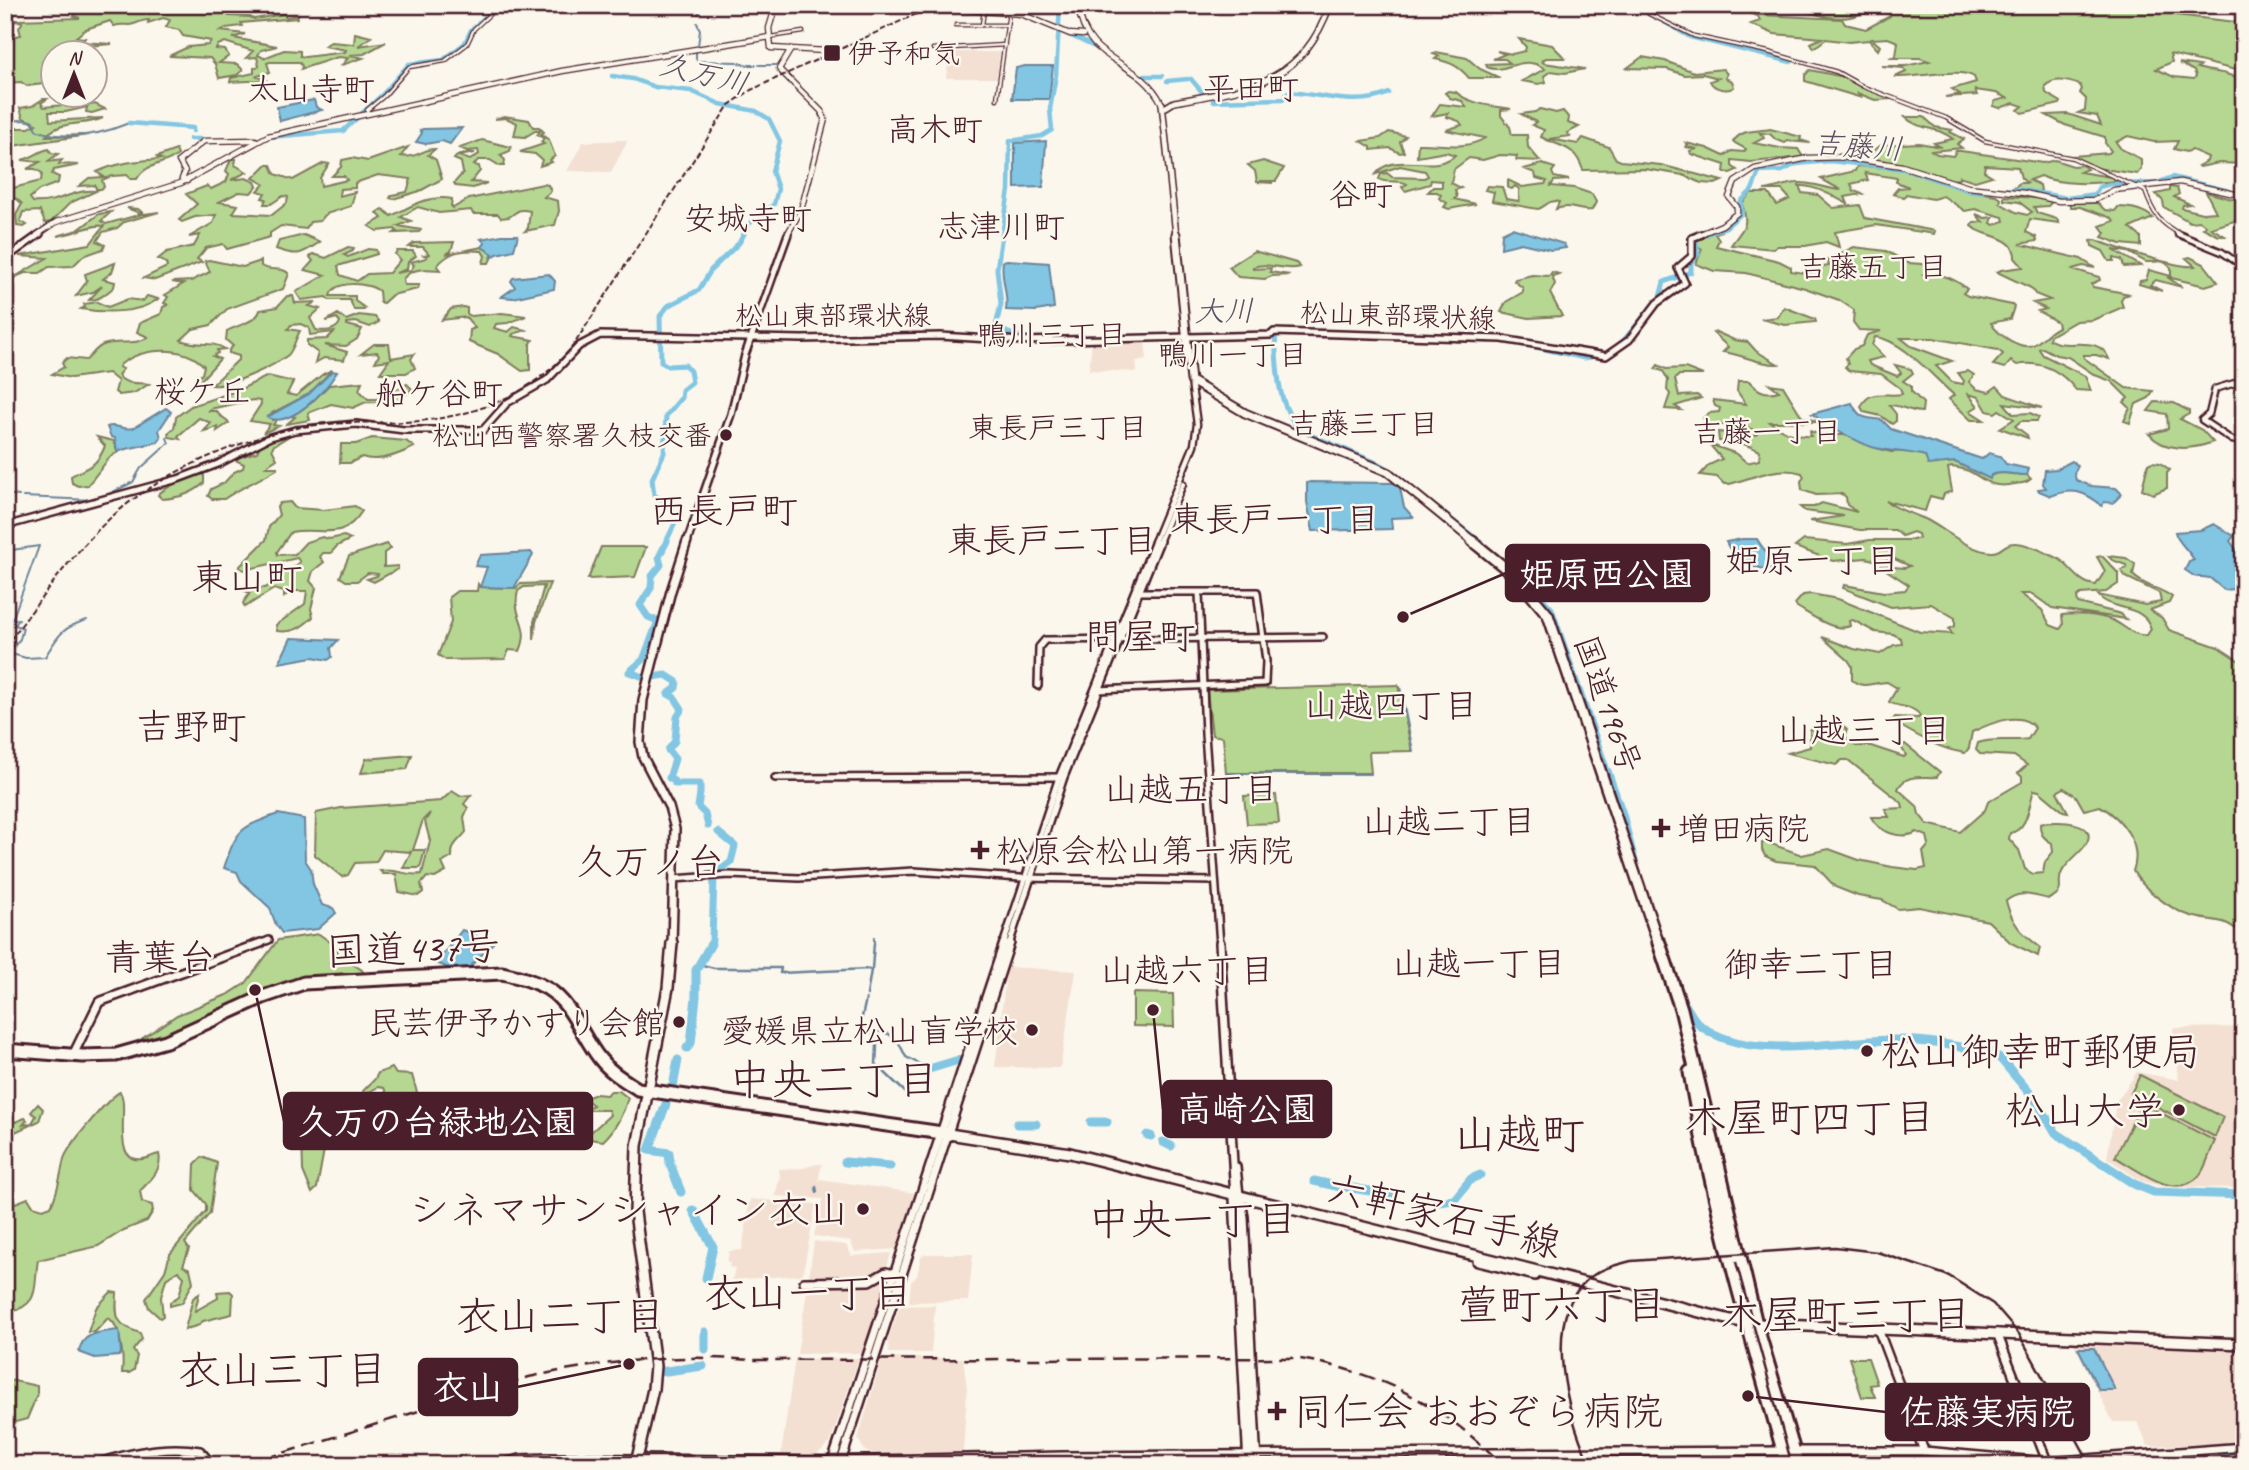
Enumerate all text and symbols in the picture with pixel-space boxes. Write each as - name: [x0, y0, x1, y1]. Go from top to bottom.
- place label: 伊予和気: [848, 36, 960, 71]
- north arrow: [38, 38, 108, 108]
- marker: 伊予和気: [822, 43, 842, 63]
- water label: 久万川: [656, 45, 752, 103]
- text: N: [68, 46, 83, 70]
- district label: 平田町: [1203, 68, 1299, 109]
- district label: 太山寺町: [247, 69, 375, 110]
- district label: 高木町: [887, 109, 983, 150]
- water label: 吉藤川: [1812, 124, 1904, 168]
- district label: 谷町: [1329, 174, 1393, 215]
- district label: 安城寺町: [684, 198, 812, 239]
- district label: 志津川町: [937, 206, 1065, 247]
- district label: 吉藤五丁目: [1798, 248, 1948, 286]
- water label: 大川: [1194, 291, 1254, 331]
- street label: 松山東部環状線: [1299, 295, 1497, 336]
- street label: 松山東部環状線: [735, 298, 931, 333]
- district label: 鴨川三丁目: [977, 316, 1127, 354]
- district label: 鴨川一丁目: [1158, 336, 1308, 374]
- district label: 桜ケ丘: [154, 371, 250, 412]
- district label: 船ケ谷町: [375, 373, 503, 414]
- district label: 吉藤三丁目: [1289, 405, 1439, 443]
- district label: 東長戸三丁目: [968, 409, 1148, 447]
- district label: 吉藤一丁目: [1692, 413, 1842, 451]
- place label: 松山西警察署久枝交番: [432, 418, 712, 453]
- marker: 松山西警察署久枝交番: [718, 427, 734, 443]
- district label: 西長戸町: [650, 487, 798, 534]
- district label: 東長戸一丁目: [1170, 497, 1380, 542]
- district label: 東長戸二丁目: [947, 518, 1157, 563]
- district label: 姫原一丁目: [1725, 538, 1901, 583]
- callout: 姫原西公園: [1506, 545, 1709, 601]
- text: 姫原西公園: [1519, 552, 1695, 597]
- district label: 東山町: [192, 554, 303, 601]
- district label: 問屋町: [1085, 613, 1196, 660]
- street label: 国道196号: [1565, 630, 1651, 779]
- district label: 山越四丁目: [1303, 683, 1479, 728]
- district label: 吉野町: [136, 703, 247, 750]
- district label: 山越三丁目: [1776, 708, 1952, 753]
- district label: 山越五丁目: [1103, 767, 1279, 812]
- district label: 山越二丁目: [1361, 799, 1537, 844]
- place label: 増田病院: [1677, 808, 1809, 850]
- marker: 増田病院: [1651, 818, 1671, 838]
- place label: 松原会松山第一病院: [996, 830, 1293, 872]
- district label: 久万ノ台: [576, 838, 724, 885]
- marker: 松原会松山第一病院: [970, 840, 990, 860]
- street label: 国道437号: [325, 921, 501, 977]
- district label: 青葉台: [105, 934, 216, 981]
- district label: 山越一丁目: [1391, 941, 1567, 986]
- district label: 御幸二丁目: [1723, 942, 1899, 987]
- district label: 山越六丁目: [1099, 948, 1275, 993]
- place label: 民芸伊予かすり会館: [368, 1002, 665, 1044]
- place label: 愛媛県立松山盲学校: [721, 1010, 1018, 1052]
- marker: 民芸伊予かすり会館: [671, 1014, 687, 1030]
- marker: 愛媛県立松山盲学校: [1024, 1022, 1040, 1038]
- place label: 松山御幸町郵便局: [1881, 1027, 2201, 1077]
- marker: 松山御幸町郵便局: [1859, 1043, 1875, 1059]
- district label: 中央二丁目: [729, 1054, 939, 1107]
- callout: 高崎公園: [1163, 1081, 1331, 1137]
- place label: 松山大学: [2005, 1086, 2165, 1136]
- text: 高崎公園: [1177, 1087, 1317, 1132]
- district label: 木屋町四丁目: [1684, 1092, 1936, 1145]
- callout: 久万の台緑地公園: [284, 1093, 592, 1149]
- text: 久万の台緑地公園: [298, 1100, 578, 1145]
- marker: 松山大学: [2171, 1102, 2187, 1118]
- district label: 山越町: [1453, 1107, 1585, 1162]
- street label: 六軒家石手線: [1321, 1163, 1566, 1269]
- place label: シネマサンシャイン衣山: [409, 1185, 849, 1235]
- district label: 中央一丁目: [1088, 1194, 1298, 1247]
- marker: シネマサンシャイン衣山: [855, 1201, 871, 1217]
- district label: 衣山一丁目: [704, 1267, 914, 1320]
- district label: 萱町六丁目: [1457, 1279, 1667, 1332]
- district label: 木屋町三丁目: [1720, 1289, 1972, 1342]
- district label: 衣山二丁目: [456, 1290, 666, 1343]
- district label: 衣山三丁目: [178, 1344, 388, 1397]
- callout: 衣山: [419, 1359, 517, 1415]
- text: 衣山: [433, 1365, 503, 1410]
- callout: 佐藤実病院: [1886, 1384, 2089, 1440]
- place label: 同仁会 おおぞら病院: [1293, 1387, 1663, 1437]
- text: 佐藤実病院: [1899, 1390, 2075, 1435]
- marker: 同仁会 おおぞら病院: [1267, 1401, 1287, 1421]

